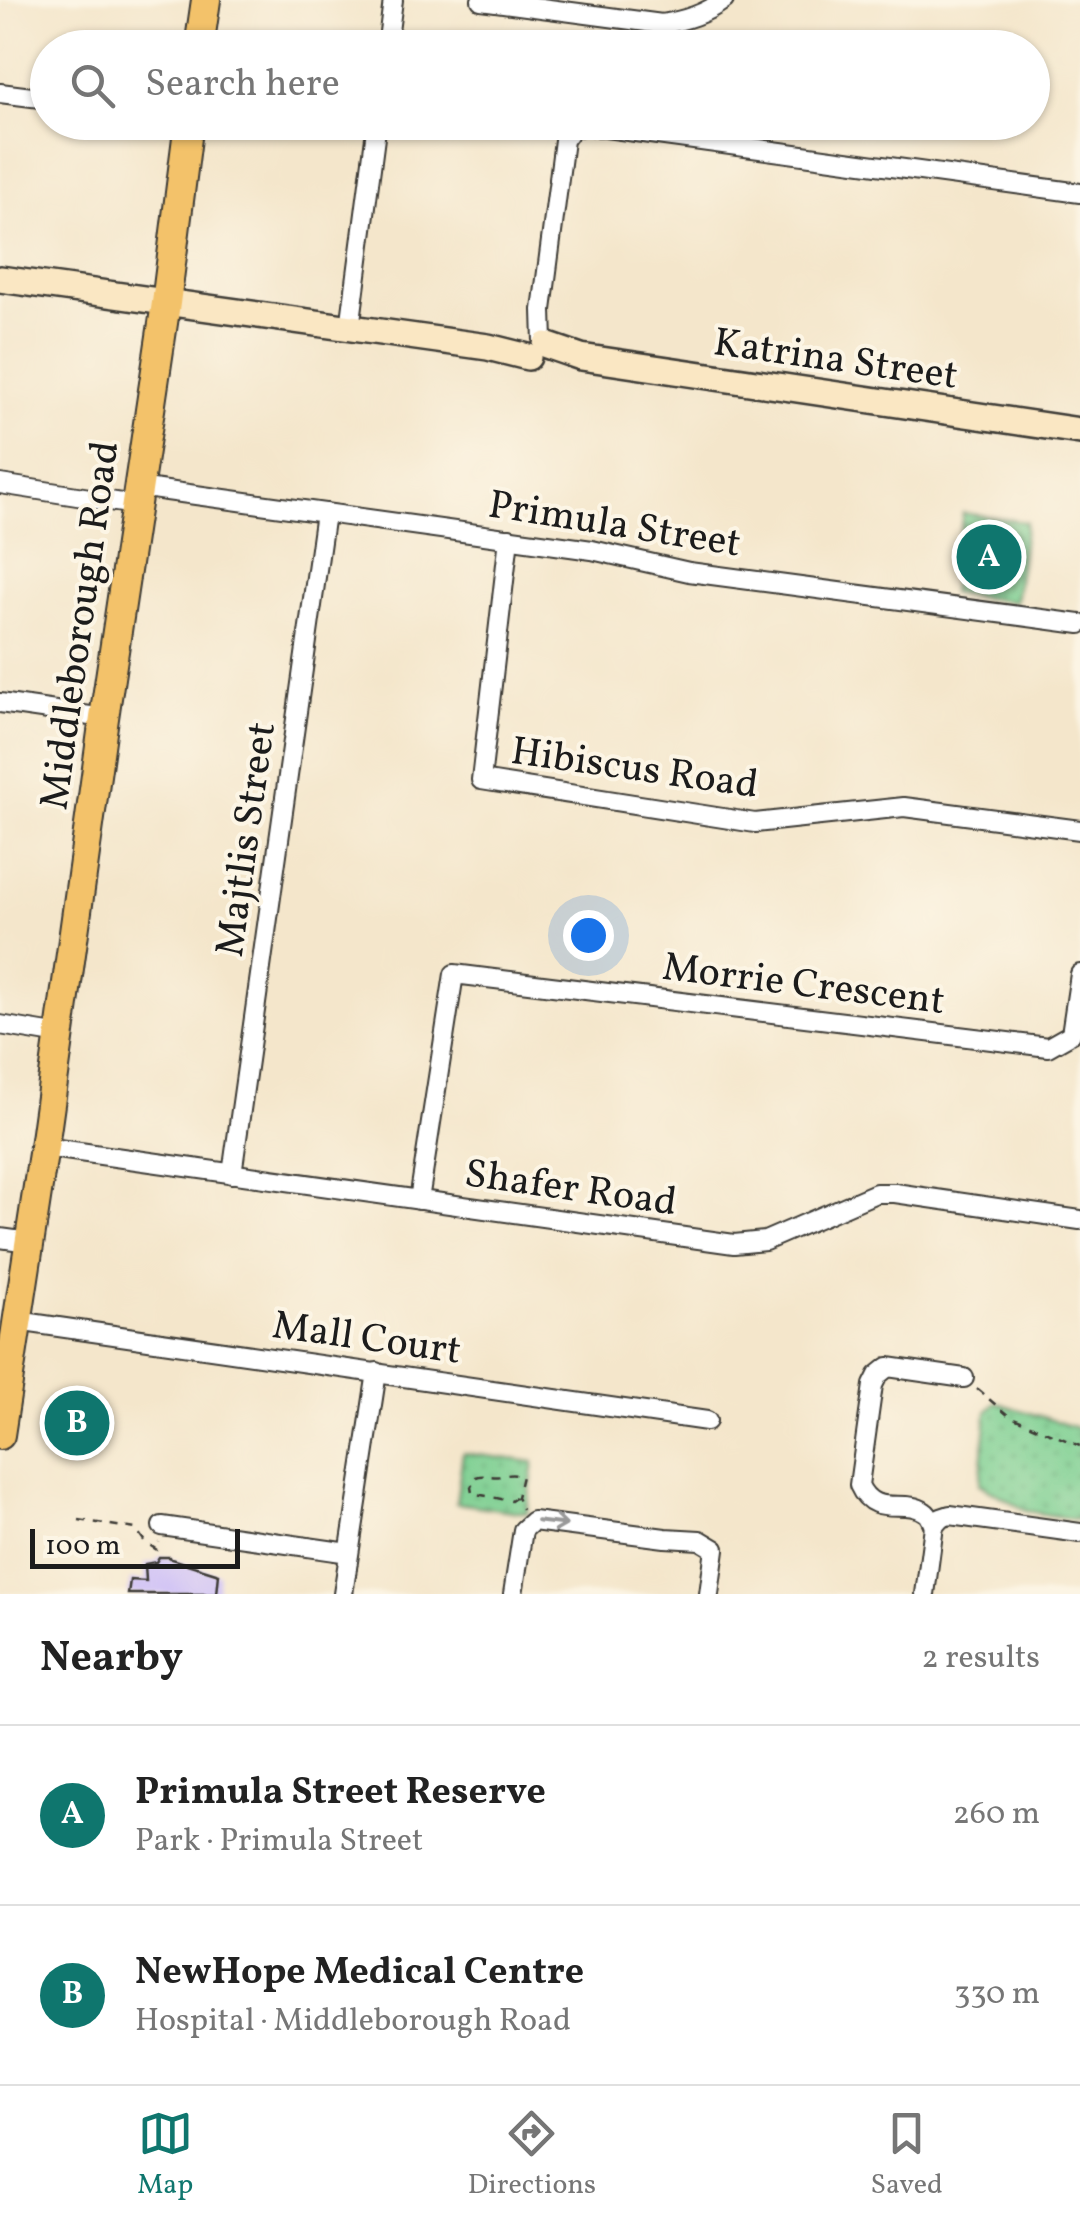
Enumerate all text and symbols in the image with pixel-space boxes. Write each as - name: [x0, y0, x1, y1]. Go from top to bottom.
- search box: [30, 30, 1050, 140]
- icon: search: [65, 58, 120, 113]
- text: Search here: [145, 59, 340, 112]
- street label: Katrina Street: [710, 316, 961, 406]
- street label: Middleborough Road: [28, 438, 136, 813]
- street label: Primula Street: [484, 478, 745, 574]
- pin: A: [956, 520, 1022, 594]
- street label: Majtlis Street: [204, 719, 292, 961]
- street label: Hibiscus Road: [507, 725, 762, 815]
- your location: [563, 910, 614, 961]
- street label: Morrie Crescent: [659, 941, 948, 1031]
- street label: Shafer Road: [461, 1147, 680, 1233]
- street label: Mall Court: [269, 1299, 464, 1381]
- pin: B: [44, 1386, 110, 1460]
- one-way arrow: [535, 1515, 567, 1533]
- scale bar: [30, 1524, 240, 1568]
- text: 100 m: [45, 1527, 120, 1566]
- text: Nearby: [40, 1630, 183, 1689]
- text: 2 results: [922, 1637, 1040, 1681]
- text: Primula Street Reserve: [135, 1767, 546, 1820]
- text: A: [61, 1793, 84, 1837]
- text: 260 m: [953, 1793, 1040, 1837]
- text: Park · Primula Street: [135, 1820, 423, 1864]
- text: NewHope Medical Centre: [135, 1947, 584, 2000]
- text: B: [62, 1973, 83, 2017]
- text: 330 m: [954, 1973, 1040, 2017]
- text: Hospital · Middleborough Road: [135, 2000, 571, 2044]
- tab: Map: [137, 2106, 193, 2205]
- tab: Directions: [468, 2106, 596, 2205]
- tab: Saved: [871, 2106, 943, 2205]

